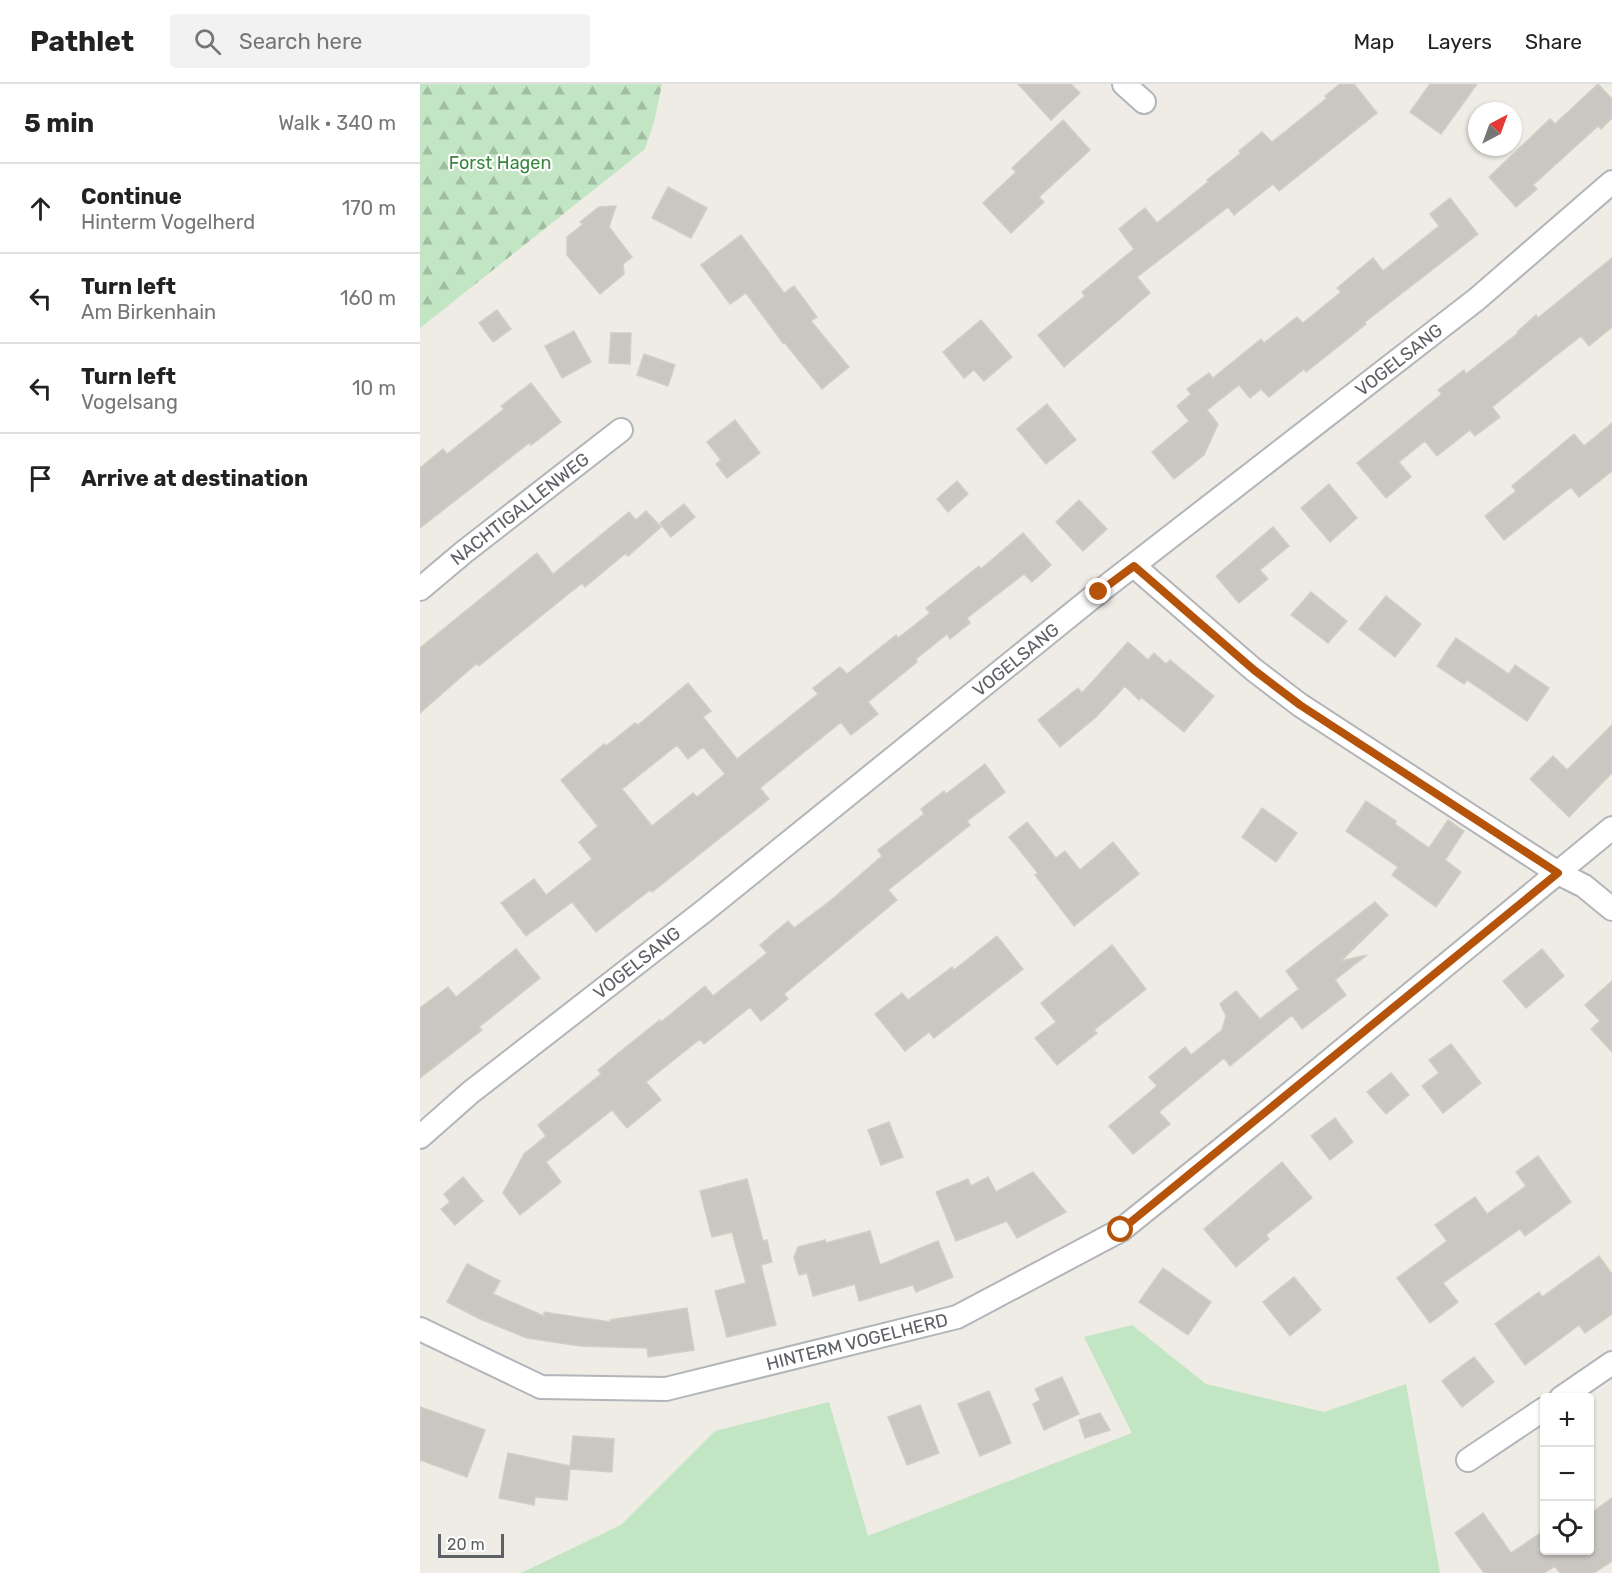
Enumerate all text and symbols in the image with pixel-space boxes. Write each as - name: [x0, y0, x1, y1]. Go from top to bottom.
- search box: [170, 14, 590, 68]
- text: Pathlet: [30, 25, 134, 58]
- icon: search: [191, 25, 224, 58]
- text: Search here: [239, 28, 362, 55]
- text: Map: [1353, 29, 1394, 54]
- text: Layers: [1427, 29, 1492, 54]
- text: Share: [1525, 29, 1582, 54]
- north arrow: [1468, 102, 1522, 156]
- text: 5 min: [24, 108, 94, 139]
- text: Walk · 340 m: [278, 111, 396, 135]
- park label: Forst Hagen: [449, 152, 551, 174]
- text: Continue: [81, 183, 182, 210]
- icon: ahead: [24, 192, 57, 225]
- text: 170 m: [342, 196, 396, 220]
- text: Hinterm Vogelherd: [81, 210, 255, 234]
- text: Turn left: [81, 273, 176, 300]
- icon: left: [24, 282, 57, 315]
- text: 160 m: [340, 286, 396, 310]
- text: Am Birkenhain: [81, 300, 216, 324]
- street label: VOGELSANG: [1351, 319, 1447, 401]
- text: Turn left: [81, 363, 176, 390]
- icon: left: [24, 372, 57, 405]
- text: 10 m: [352, 376, 396, 400]
- text: Vogelsang: [81, 390, 178, 414]
- street label: NACHTIGALLENWEG: [446, 448, 594, 570]
- icon: arrive: [24, 462, 57, 495]
- text: Arrive at destination: [81, 465, 308, 492]
- route end: [1085, 578, 1111, 604]
- street label: VOGELSANG: [968, 618, 1064, 702]
- street label: VOGELSANG: [589, 922, 685, 1004]
- route start: [1107, 1216, 1133, 1242]
- street label: HINTERM VOGELHERD: [764, 1309, 950, 1375]
- map controls: [1540, 1393, 1594, 1555]
- button: +: [1540, 1393, 1594, 1447]
- button: −: [1540, 1447, 1594, 1501]
- button: locate: [1540, 1501, 1594, 1555]
- scale bar: [438, 1531, 504, 1558]
- text: 20 m: [447, 1535, 485, 1554]

